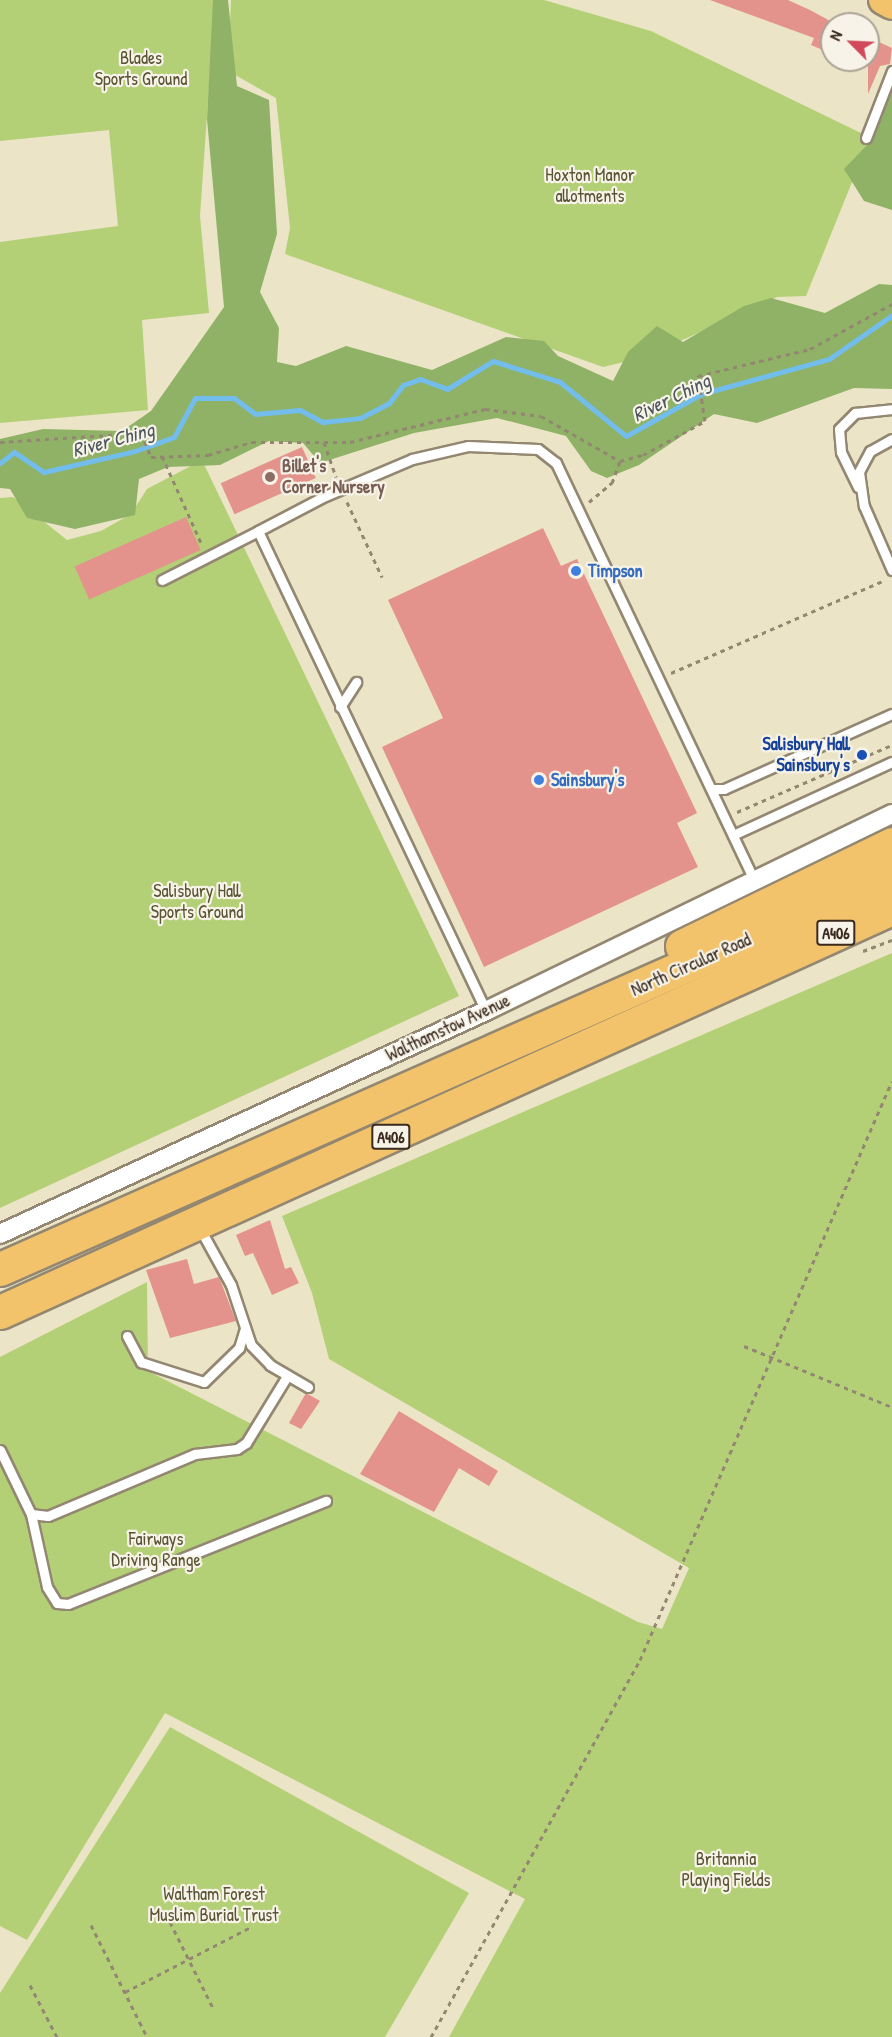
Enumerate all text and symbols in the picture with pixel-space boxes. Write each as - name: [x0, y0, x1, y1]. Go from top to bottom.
- north arrow: [820, 12, 880, 72]
- text: N: [824, 27, 847, 44]
- park label: Blades Sports Ground: [95, 48, 187, 90]
- park label: Hoxton Manor allotments: [545, 165, 635, 207]
- water label: River Ching: [628, 368, 714, 426]
- water label: River Ching: [70, 417, 156, 461]
- place label: Billet's Corner Nursery: [282, 456, 385, 498]
- marker: Billet's Corner Nursery: [263, 470, 277, 484]
- place label: Timpson: [588, 560, 643, 582]
- marker: Timpson: [569, 564, 583, 578]
- place label: Salisbury Hall Sainsbury's: [762, 734, 850, 777]
- marker: Salisbury Hall Sainsbury's: [855, 748, 869, 762]
- place label: Sainsbury's: [551, 769, 624, 791]
- marker: Sainsbury's: [532, 773, 546, 787]
- park label: Salisbury Hall Sports Ground: [151, 881, 243, 924]
- road number: A406: [815, 920, 857, 946]
- street label: North Circular Road: [628, 929, 754, 1001]
- street label: Walthamstow Avenue: [382, 990, 514, 1066]
- road number: A406: [370, 1124, 412, 1150]
- park label: Fairways Driving Range: [111, 1529, 201, 1572]
- park label: Britannia Playing Fields: [681, 1849, 771, 1892]
- park label: Waltham Forest Muslim Burial Trust: [150, 1884, 278, 1926]

